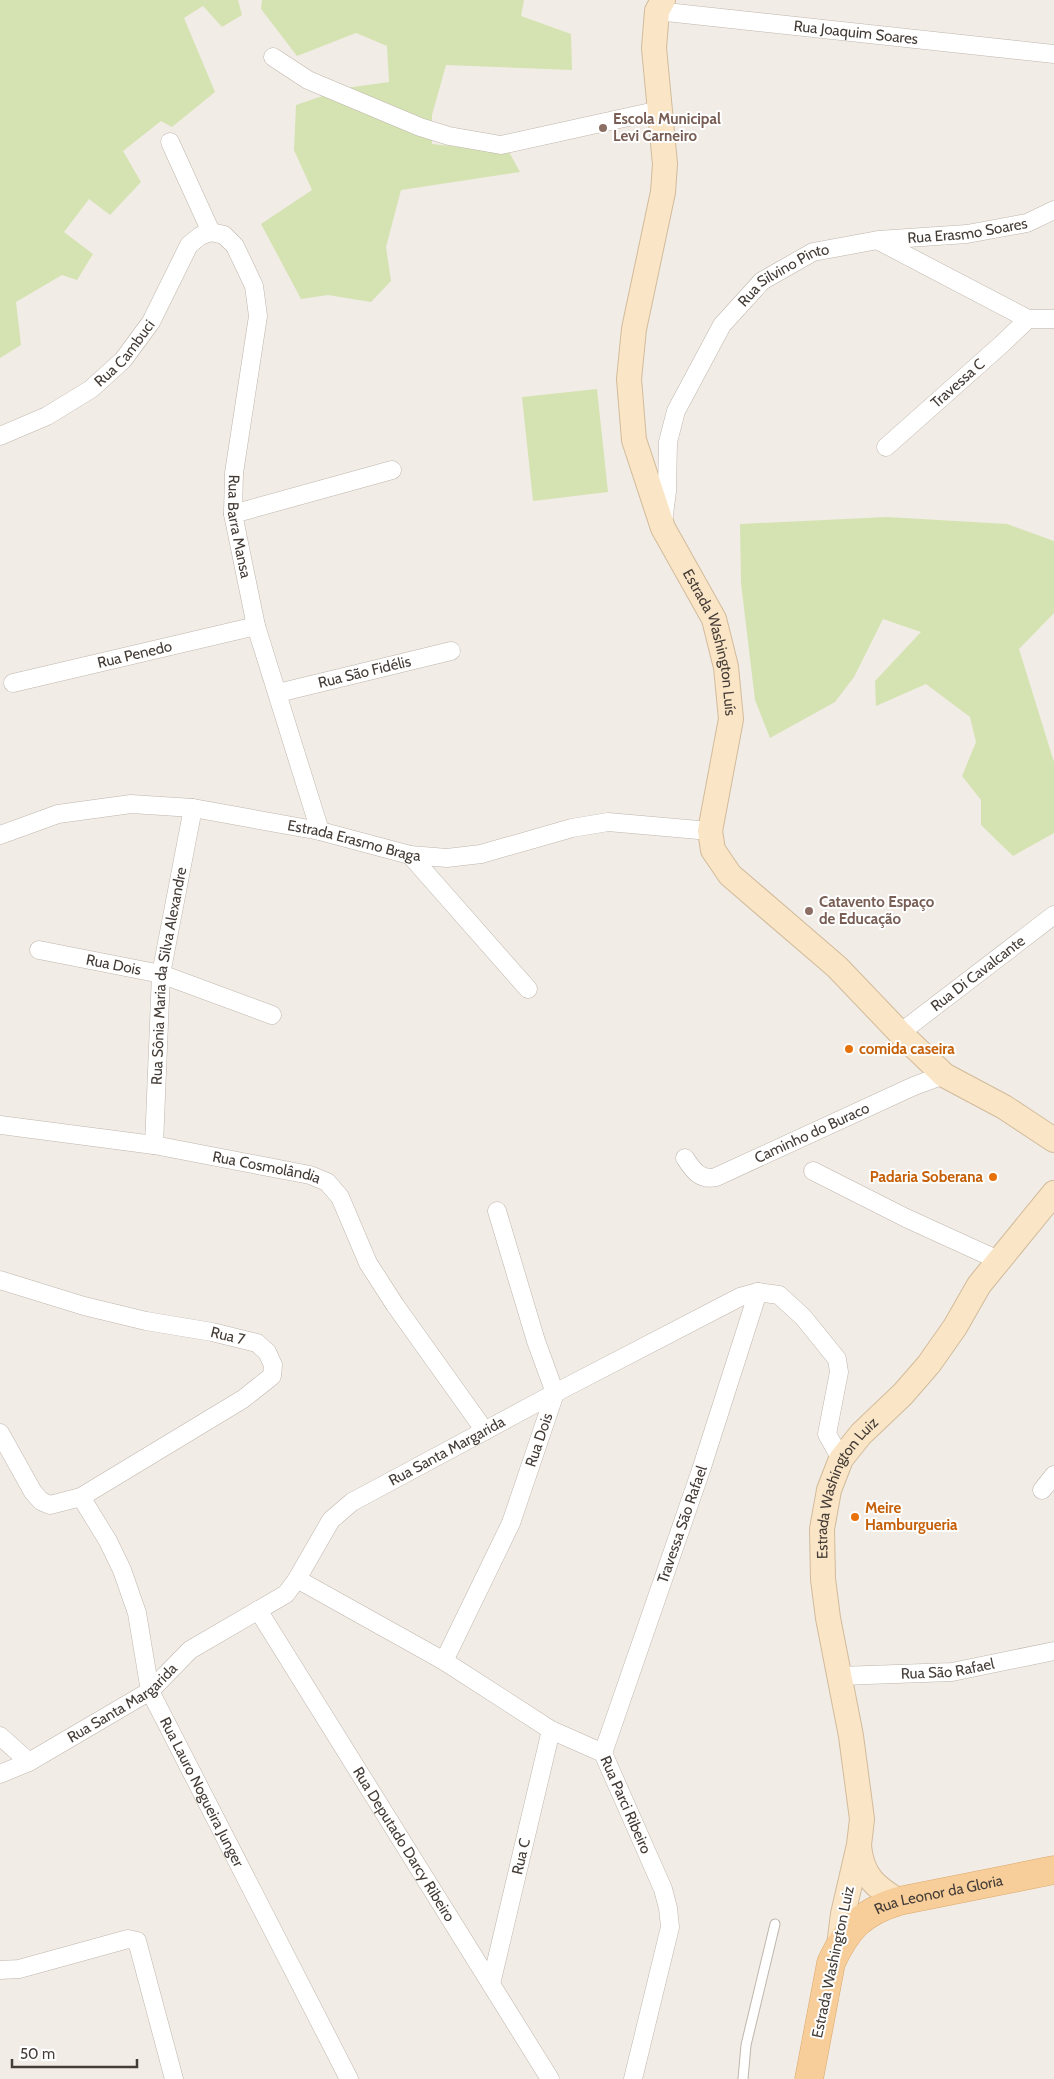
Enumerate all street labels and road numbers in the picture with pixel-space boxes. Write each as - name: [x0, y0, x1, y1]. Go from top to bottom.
- street label: Rua Joaquim Soares: [793, 17, 919, 48]
- street label: Rua Erasmo Soares: [907, 214, 1029, 247]
- street label: Rua Silvino Pinto: [734, 240, 831, 310]
- street label: Rua Cambuci: [91, 316, 159, 390]
- street label: Travessa C: [927, 355, 988, 412]
- street label: Rua Barra Mansa: [224, 474, 255, 580]
- street label: Estrada Washington Luís: [679, 566, 740, 717]
- street label: Rua Penedo: [96, 637, 174, 672]
- street label: Rua São Fidélis: [316, 652, 413, 692]
- street label: Estrada Erasmo Braga: [286, 816, 422, 865]
- street label: Rua Sônia Maria da Silva Alexandre: [147, 865, 190, 1085]
- street label: Rua Di Cavalcante: [927, 931, 1029, 1015]
- street label: Rua Dois: [84, 950, 143, 979]
- street label: Caminho do Buraco: [752, 1099, 872, 1167]
- street label: Rua Cosmolândia: [211, 1147, 324, 1188]
- street label: Rua 7: [209, 1323, 247, 1349]
- street label: Rua Dois: [522, 1411, 557, 1469]
- street label: Rua Santa Margarida: [386, 1412, 509, 1490]
- street label: Estrada Washington Luiz: [813, 1414, 882, 1559]
- street label: Travessa São Rafael: [654, 1463, 711, 1586]
- street label: Rua São Rafael: [900, 1654, 996, 1683]
- street label: Rua Santa Margarida: [64, 1659, 181, 1747]
- street label: Rua Lauro Nogueira Junger: [156, 1714, 248, 1870]
- street label: Rua Parci Ribeiro: [596, 1753, 655, 1856]
- street label: Rua Deputado Darcy Ribeiro: [349, 1764, 459, 1925]
- street label: Rua C: [508, 1837, 534, 1876]
- street label: Rua Leonor da Gloria: [871, 1871, 1005, 1918]
- street label: Estrada Washington Luiz: [808, 1884, 858, 2040]

